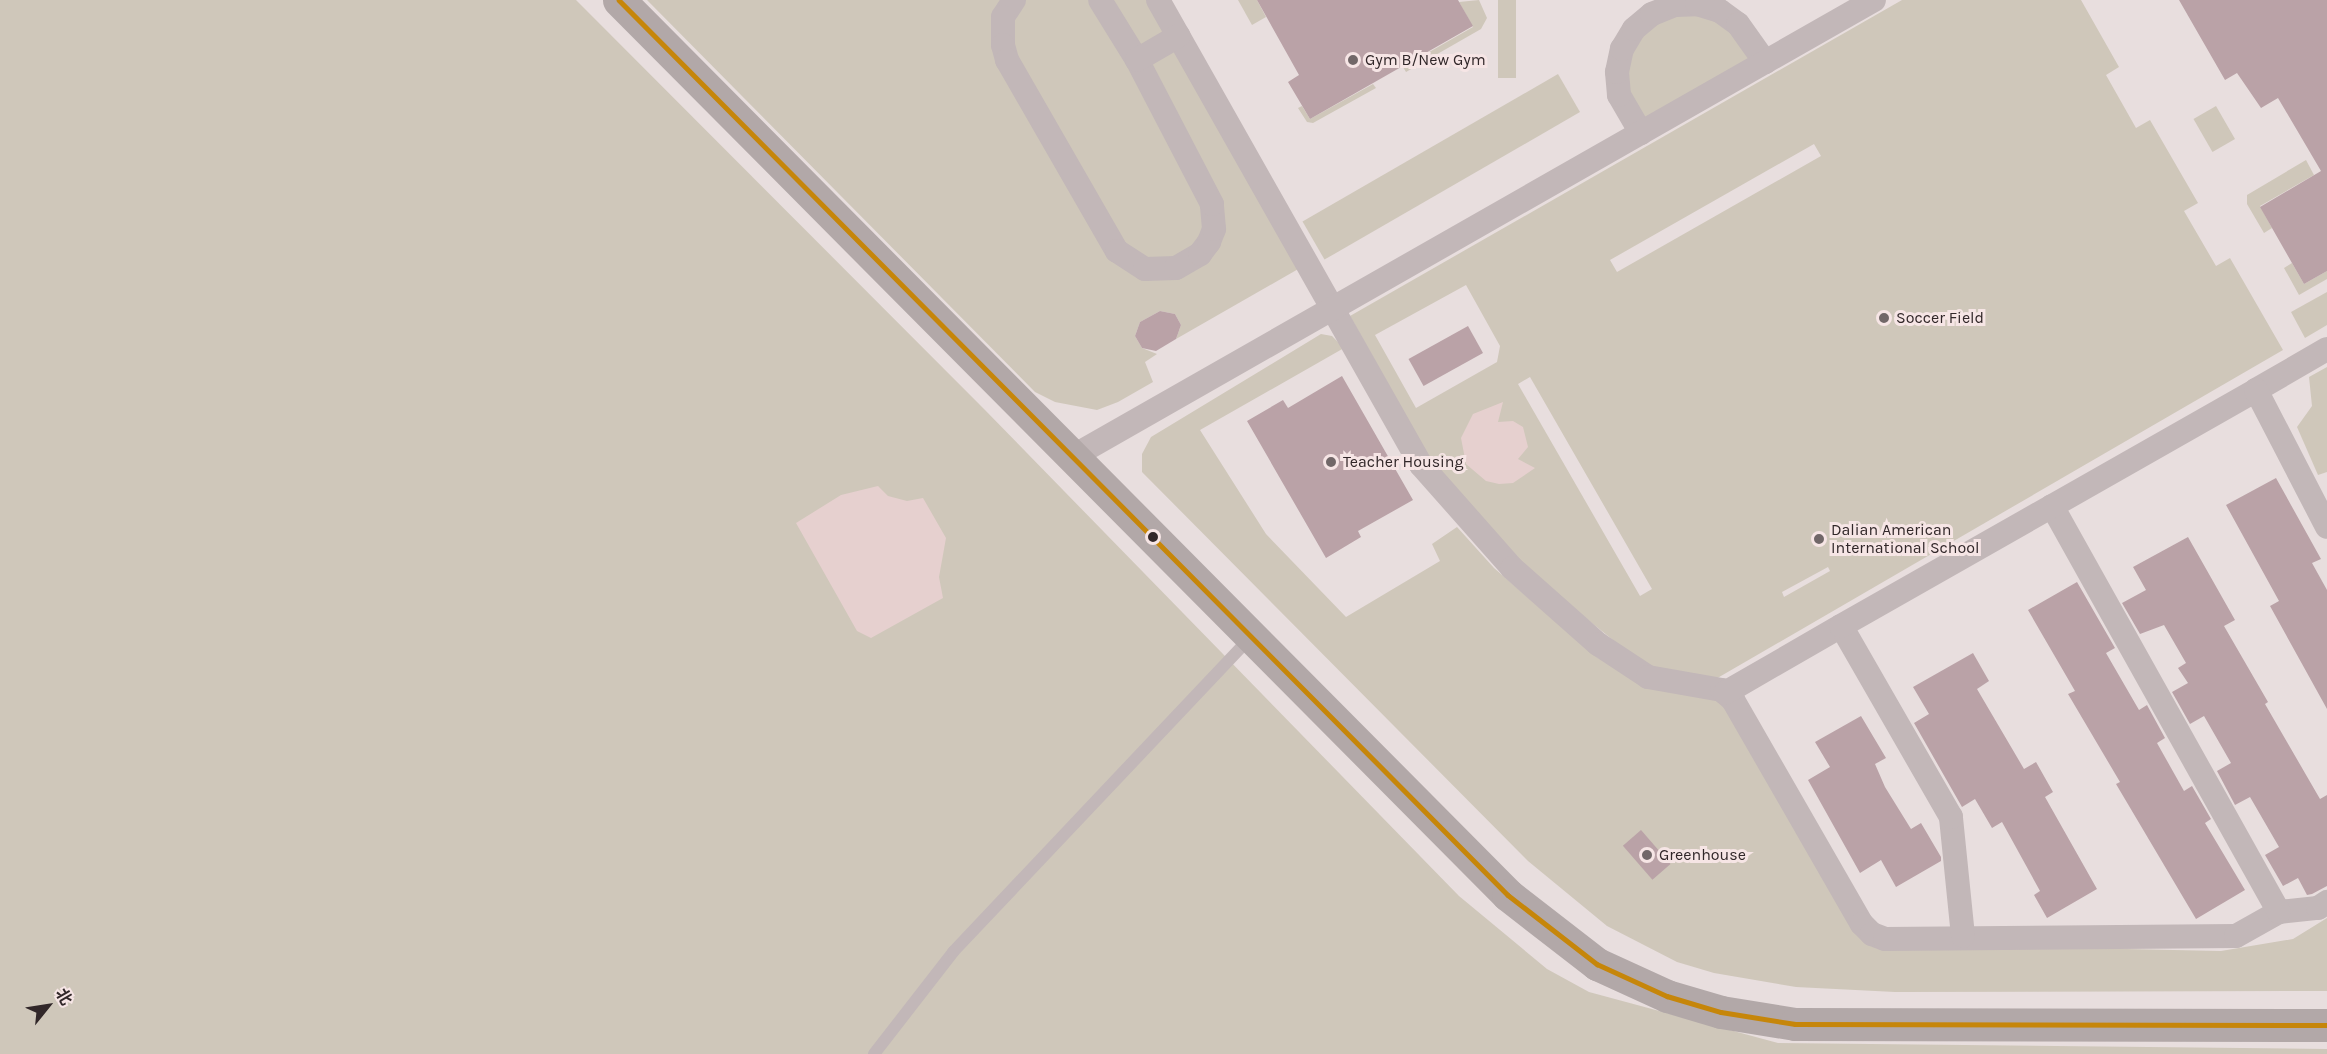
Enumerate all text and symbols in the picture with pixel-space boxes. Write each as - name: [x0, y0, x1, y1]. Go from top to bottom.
- place label: Gym B/New Gym: [1365, 50, 1486, 70]
- marker: Gym B/New Gym: [1346, 53, 1360, 67]
- place label: Soccer Field: [1896, 308, 1984, 328]
- marker: Soccer Field: [1877, 311, 1891, 325]
- place label: Teacher Housing: [1343, 452, 1464, 472]
- marker: Teacher Housing: [1324, 455, 1338, 469]
- place label: Dalian American International School: [1831, 520, 1979, 558]
- unlabelled marker: [1147, 531, 1159, 543]
- marker: Dalian American International School: [1812, 532, 1826, 546]
- place label: Greenhouse: [1659, 845, 1746, 865]
- marker: Greenhouse: [1640, 848, 1654, 862]
- north arrow: [18, 976, 78, 1036]
- text: 北: [52, 985, 76, 1008]

